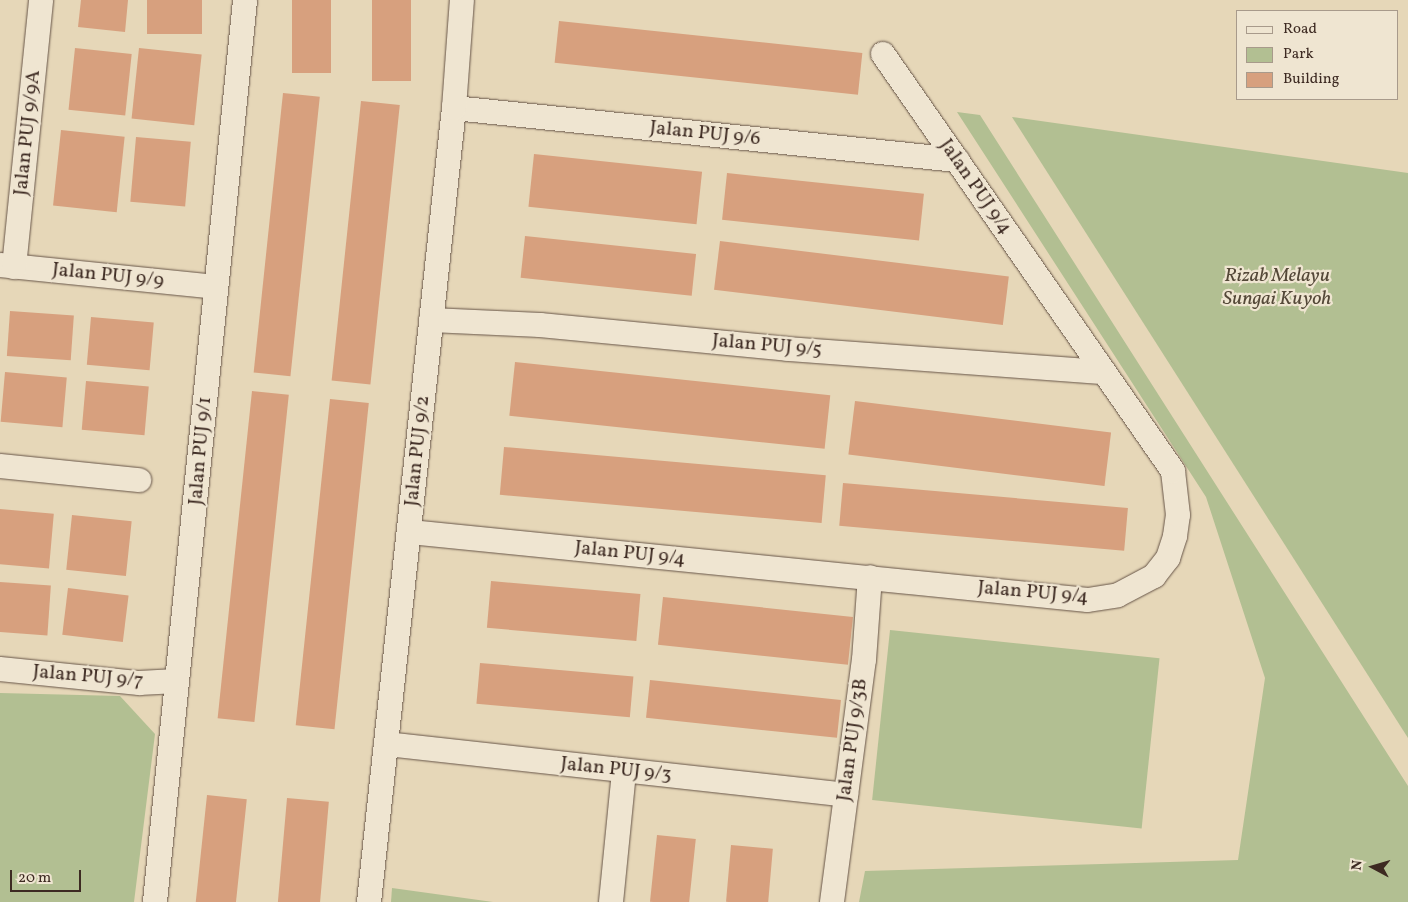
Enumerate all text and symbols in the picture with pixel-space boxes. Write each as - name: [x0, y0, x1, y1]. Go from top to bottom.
- legend: [1236, 10, 1398, 100]
- text: Road: [1283, 19, 1317, 40]
- text: Park: [1283, 44, 1314, 65]
- street label: Jalan PUJ 9/9A: [9, 69, 47, 197]
- text: Building: [1283, 69, 1339, 90]
- street label: Jalan PUJ 9/6: [648, 116, 762, 152]
- street label: Jalan PUJ 9/4: [933, 135, 1017, 239]
- street label: Jalan PUJ 9/9: [51, 258, 165, 294]
- park label: Rizab Melayu Sungai Kuyoh: [1223, 264, 1331, 311]
- street label: Jalan PUJ 9/5: [711, 329, 823, 363]
- street label: Jalan PUJ 9/2: [400, 394, 436, 508]
- street label: Jalan PUJ 9/1: [184, 396, 218, 506]
- street label: Jalan PUJ 9/4: [573, 536, 687, 572]
- street label: Jalan PUJ 9/4: [977, 576, 1089, 610]
- street label: Jalan PUJ 9/7: [32, 660, 144, 694]
- street label: Jalan PUJ 9/3B: [832, 677, 874, 803]
- street label: Jalan PUJ 9/3: [559, 752, 673, 788]
- north arrow: [1348, 842, 1398, 892]
- text: N: [1348, 859, 1368, 871]
- scale bar: [12, 860, 84, 892]
- text: 20 m: [18, 868, 51, 889]

